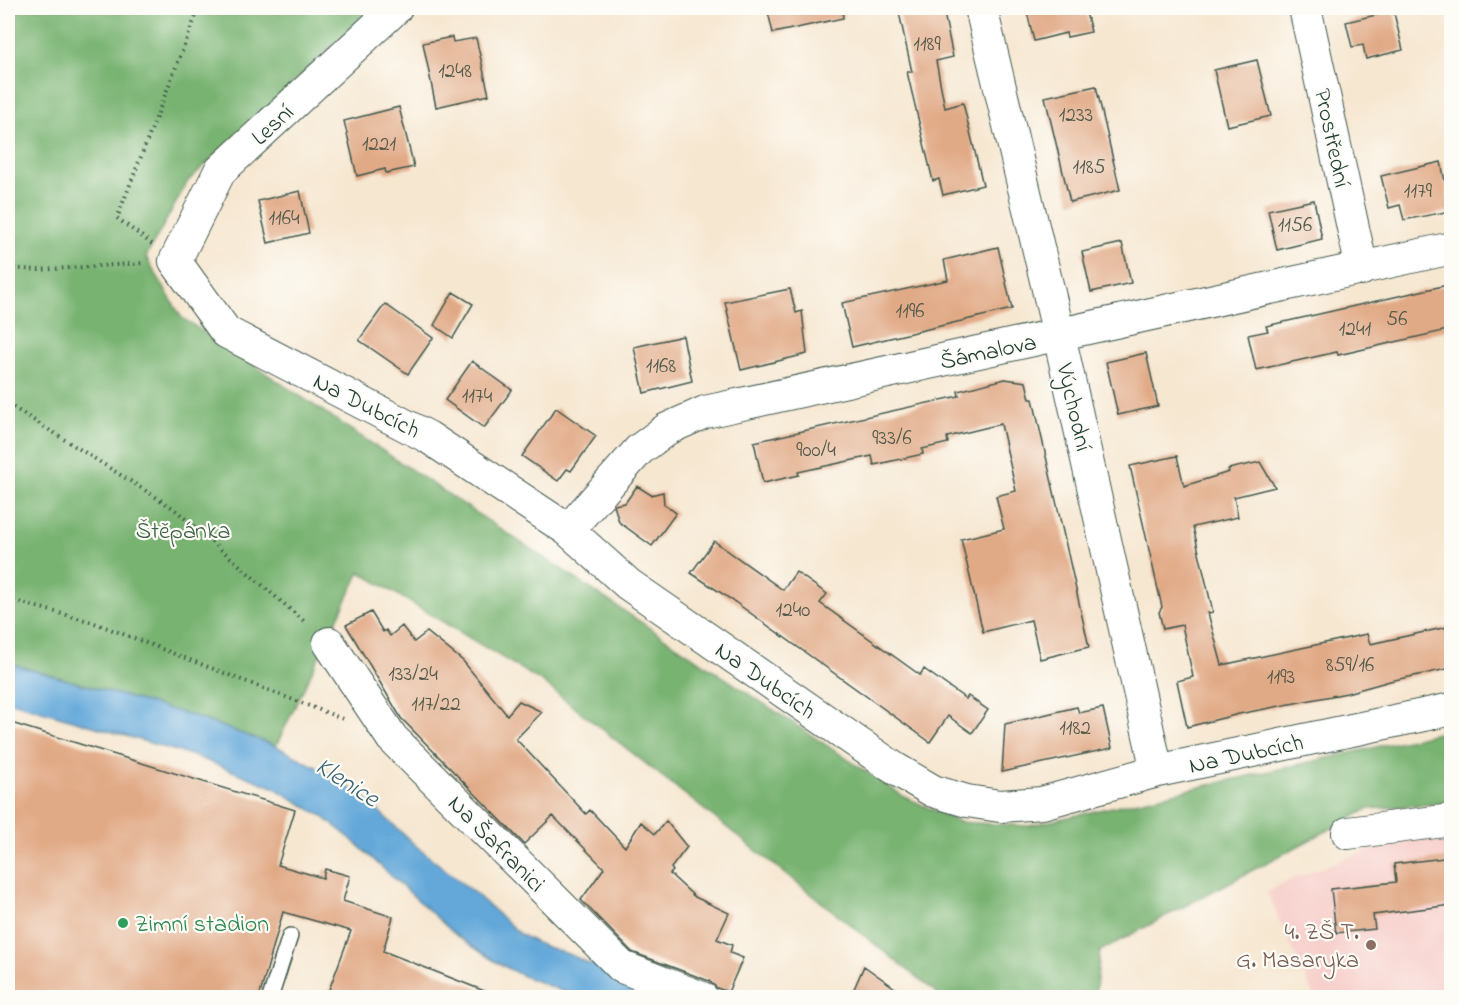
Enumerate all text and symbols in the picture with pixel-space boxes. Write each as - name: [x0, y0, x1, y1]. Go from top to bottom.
- house number: 1189: [913, 30, 941, 60]
- house number: 1248: [438, 57, 472, 87]
- street label: Prostřední: [1303, 86, 1358, 191]
- street label: Lesní: [244, 97, 303, 155]
- house number: 1233: [1059, 101, 1093, 131]
- house number: 1221: [362, 130, 396, 160]
- house number: 1185: [1072, 153, 1106, 183]
- house number: 1179: [1404, 177, 1433, 207]
- house number: 1164: [268, 204, 300, 234]
- house number: 1156: [1278, 211, 1312, 241]
- house number: 1196: [896, 297, 924, 327]
- house number: 56: [1386, 305, 1408, 335]
- house number: 1241: [1339, 315, 1372, 345]
- street label: Šámalova: [937, 326, 1040, 381]
- house number: 1168: [646, 352, 676, 382]
- street label: Východní: [1044, 359, 1100, 455]
- street label: Na Dubcích: [306, 365, 426, 449]
- house number: 1174: [462, 382, 493, 412]
- house number: 933/6: [872, 424, 912, 454]
- house number: 900/4: [796, 436, 836, 466]
- park label: Štěpánka: [136, 515, 230, 550]
- house number: 1240: [776, 596, 810, 626]
- street label: Na Dubcích: [707, 634, 822, 730]
- house number: 859/16: [1326, 651, 1374, 681]
- house number: 133/24: [388, 660, 438, 690]
- house number: 1193: [1267, 663, 1295, 693]
- house number: 117/22: [411, 690, 461, 720]
- house number: 1182: [1059, 714, 1091, 744]
- street label: Na Dubcích: [1186, 726, 1307, 785]
- water label: Klenice: [307, 749, 387, 819]
- street label: Na Šafranici: [438, 788, 552, 902]
- place label: Zimní stadion: [135, 908, 269, 943]
- marker: Zimní stadion: [116, 916, 130, 930]
- place label: 4. ZŠ T. G. Masaryka: [1236, 916, 1359, 980]
- marker: 4. ZŠ T. G. Masaryka: [1364, 938, 1378, 952]

